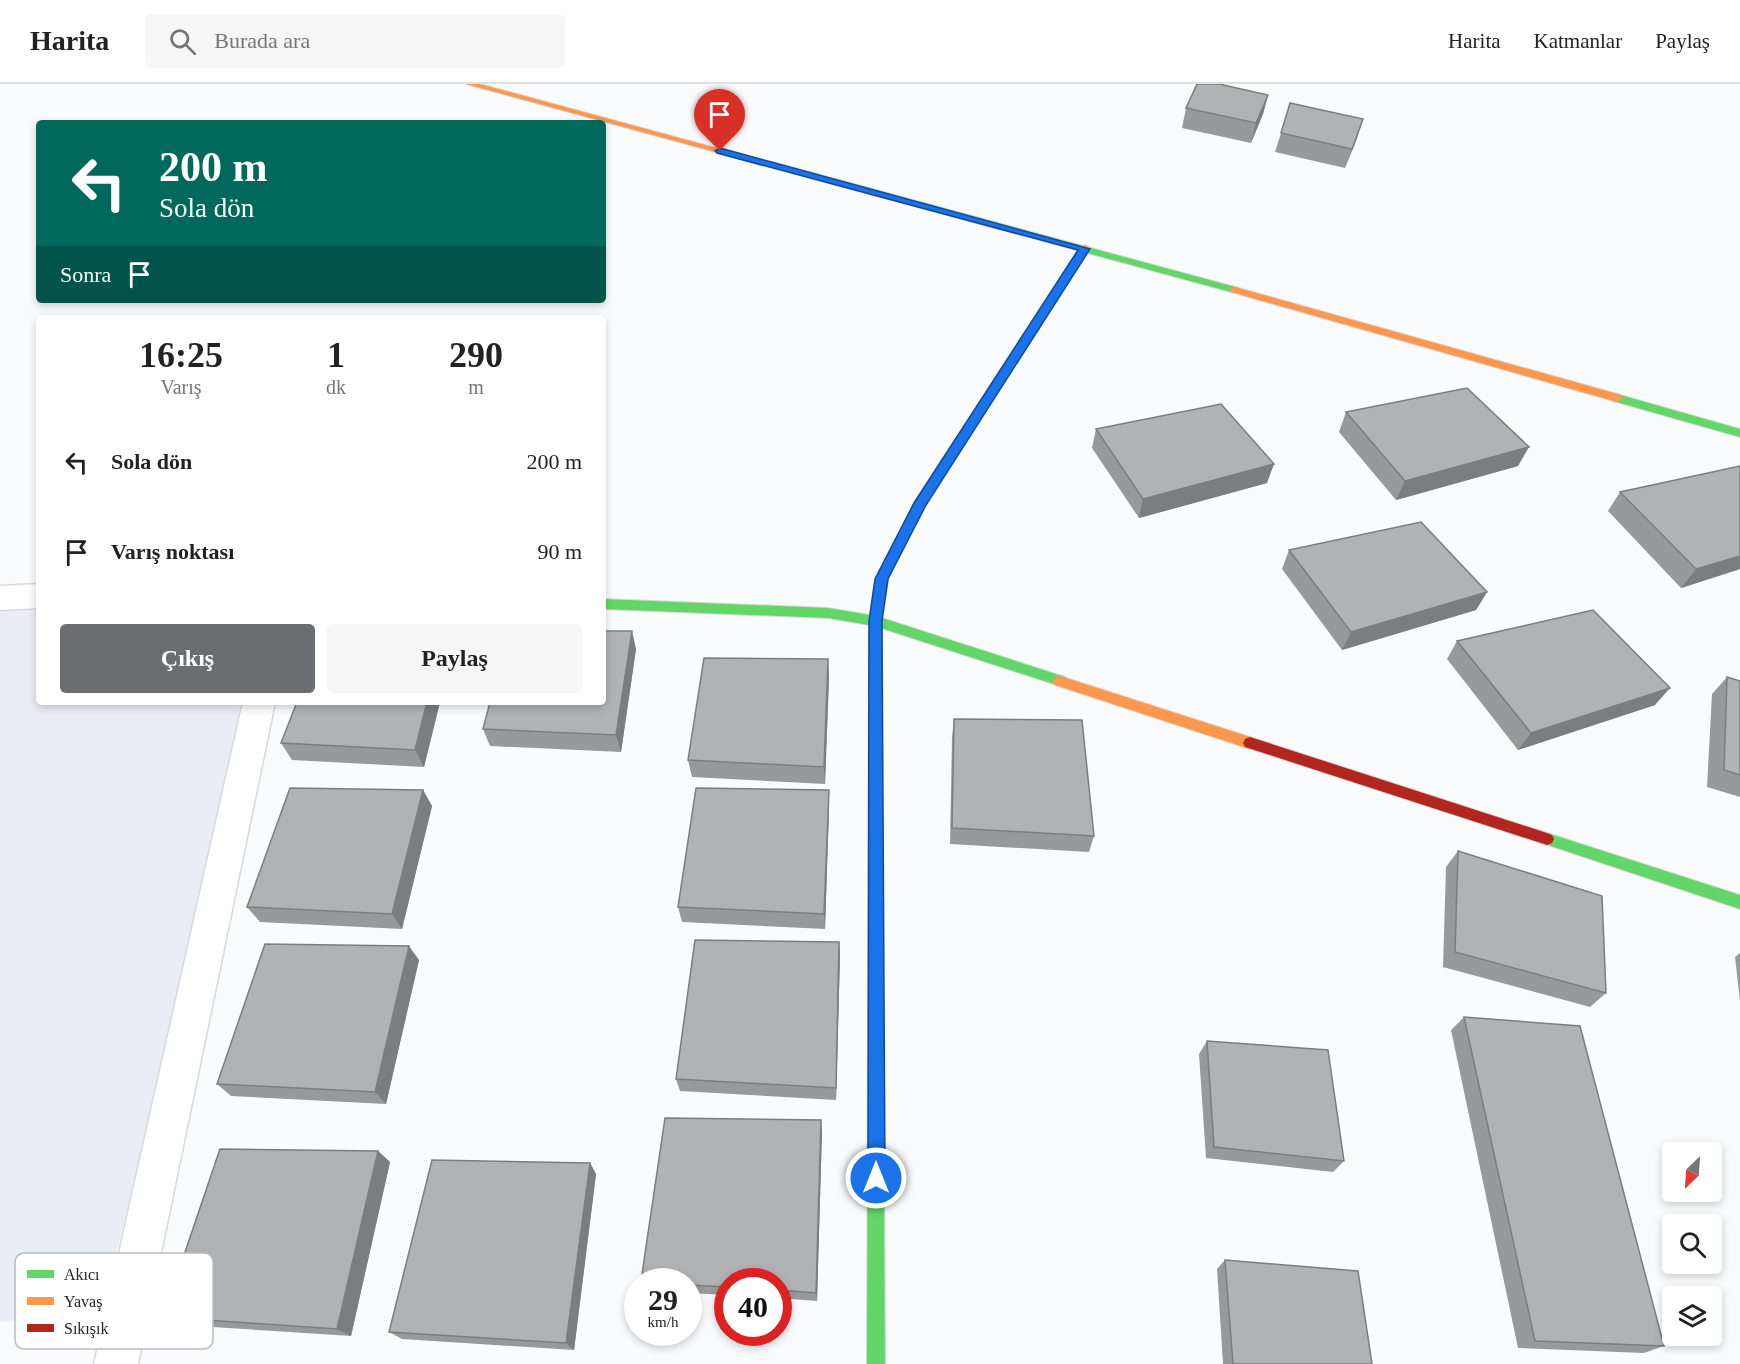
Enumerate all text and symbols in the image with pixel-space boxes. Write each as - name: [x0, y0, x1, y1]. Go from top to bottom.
- search box: [145, 14, 565, 68]
- text: Harita: [30, 25, 109, 56]
- icon: search: [166, 25, 199, 58]
- text: Burada ara: [214, 28, 310, 53]
- text: Harita: [1448, 29, 1501, 53]
- text: Katmanlar: [1534, 29, 1622, 53]
- text: Paylaş: [1655, 29, 1710, 53]
- pin: [694, 89, 745, 151]
- icon: arrive: [703, 98, 736, 131]
- icon: left: [60, 144, 138, 222]
- text: 200 m: [159, 144, 268, 190]
- text: Sola dön: [159, 193, 254, 223]
- icon: arrive: [123, 258, 156, 291]
- text: Sonra: [60, 262, 111, 287]
- text: 16:25: [139, 335, 223, 375]
- text: 1: [327, 335, 345, 375]
- text: 290: [449, 335, 503, 375]
- text: Varış: [160, 376, 202, 398]
- text: dk: [326, 376, 346, 398]
- text: m: [468, 376, 484, 398]
- icon: left: [60, 446, 93, 479]
- text: Sola dön: [111, 449, 192, 474]
- text: 200 m: [526, 449, 582, 474]
- icon: arrive: [60, 536, 93, 569]
- text: Varış noktası: [111, 539, 234, 564]
- text: 90 m: [537, 539, 582, 564]
- button: Çıkış: [60, 624, 315, 693]
- button: Paylaş: [327, 624, 582, 693]
- north arrow: [1662, 1142, 1722, 1202]
- map controls: [1662, 1142, 1722, 1346]
- position arrow: [844, 1146, 908, 1210]
- button: search: [1662, 1214, 1722, 1274]
- legend: [15, 1253, 213, 1349]
- text: Akıcı: [64, 1266, 100, 1283]
- speed limit sign: 40: [714, 1268, 792, 1346]
- text: 29: [648, 1283, 678, 1316]
- button: layers: [1662, 1286, 1722, 1346]
- text: Yavaş: [64, 1293, 102, 1311]
- text: km/h: [648, 1314, 678, 1330]
- text: Sıkışık: [64, 1320, 108, 1338]

